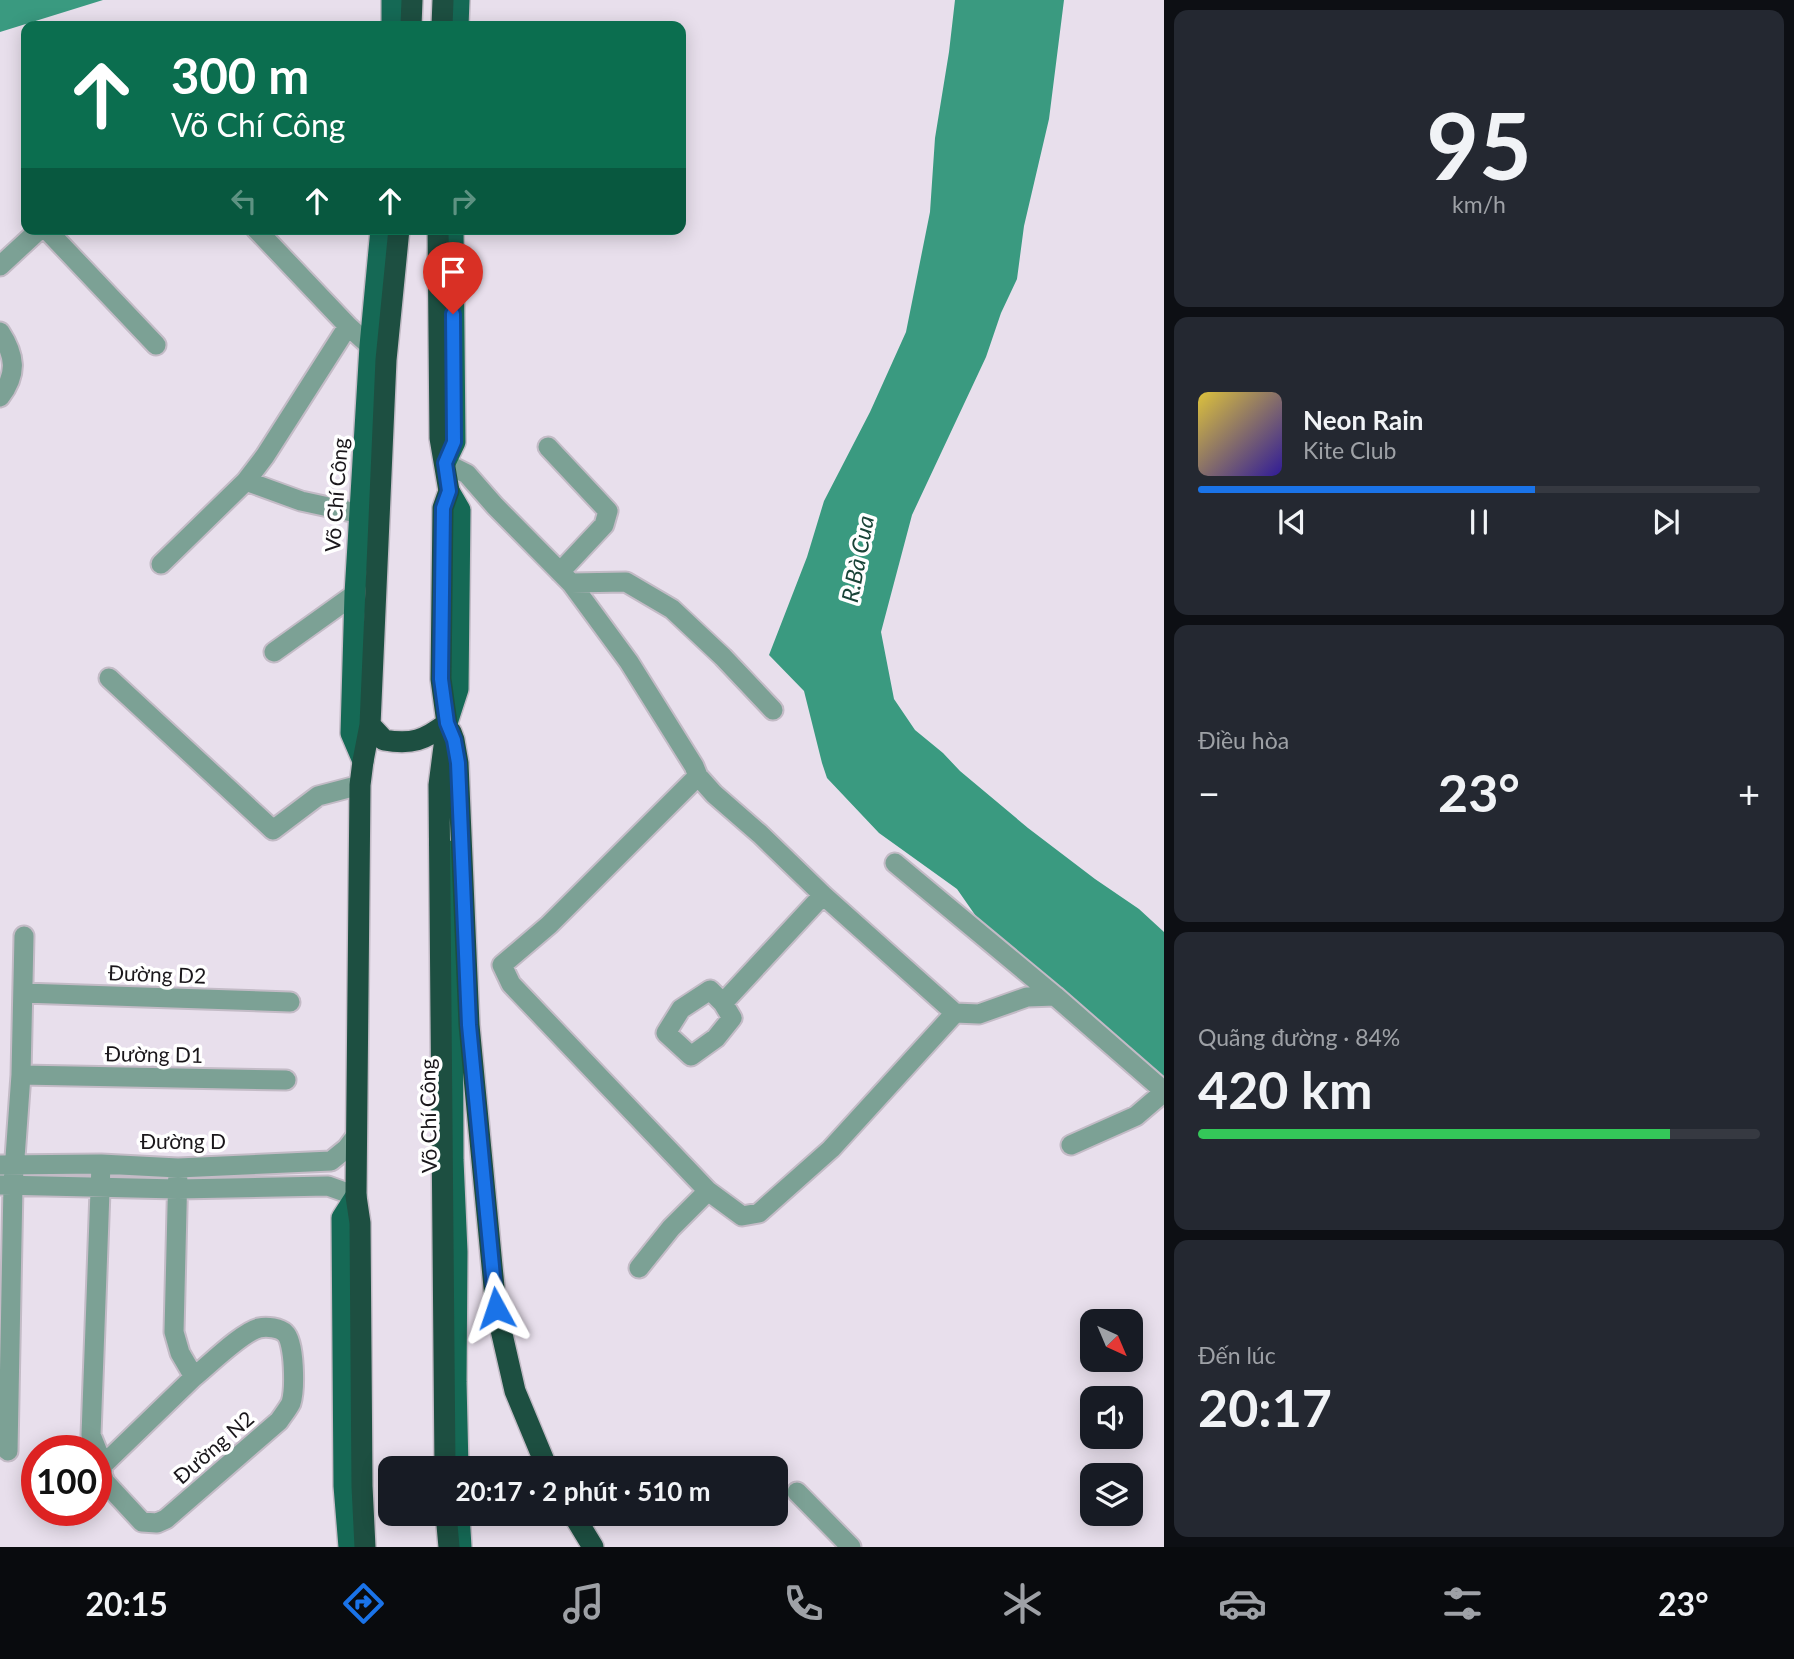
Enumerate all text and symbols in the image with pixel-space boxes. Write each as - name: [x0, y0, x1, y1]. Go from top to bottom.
- text: 300 m: [171, 46, 309, 104]
- icon: ahead: [56, 49, 147, 140]
- text: 95: [1426, 90, 1532, 199]
- text: Võ Chí Công: [171, 105, 345, 144]
- icon: left: [225, 182, 263, 220]
- icon: ahead: [298, 182, 336, 220]
- icon: ahead: [371, 182, 409, 220]
- icon: right: [444, 182, 482, 220]
- text: km/h: [1452, 190, 1506, 218]
- pin: [423, 242, 483, 314]
- icon: arrive: [434, 253, 472, 291]
- text: Neon Rain: [1303, 404, 1423, 436]
- text: Kite Club: [1303, 436, 1396, 464]
- street label: Võ Chí Công: [319, 437, 352, 553]
- icon: previous: [1273, 503, 1311, 541]
- icon: pause: [1460, 503, 1498, 541]
- icon: next: [1647, 503, 1685, 541]
- water label: R.Bà Cua: [835, 513, 879, 605]
- text: Điều hòa: [1198, 726, 1289, 754]
- text: 23°: [1438, 761, 1520, 823]
- text: −: [1198, 770, 1220, 816]
- text: +: [1738, 770, 1760, 816]
- street label: Đường D2: [108, 959, 207, 988]
- text: Quãng đường · 84%: [1198, 1023, 1400, 1051]
- street label: Đường D1: [105, 1040, 203, 1067]
- text: 420 km: [1198, 1058, 1372, 1120]
- street label: Võ Chí Công: [414, 1059, 441, 1173]
- street label: Đường D: [140, 1128, 226, 1153]
- position arrow: [459, 1271, 533, 1345]
- north arrow: [1080, 1309, 1143, 1372]
- map controls: [1080, 1309, 1143, 1526]
- text: Đến lúc: [1198, 1341, 1276, 1369]
- text: 20:17: [1198, 1376, 1332, 1438]
- button: sound: [1080, 1386, 1143, 1449]
- street label: Đường N2: [168, 1405, 258, 1489]
- speed limit sign: 100: [21, 1435, 112, 1526]
- button: layers: [1080, 1463, 1143, 1526]
- text: 20:17 · 2 phút · 510 m: [455, 1475, 711, 1507]
- icon: directions: [339, 1579, 388, 1628]
- icon: music: [559, 1579, 608, 1628]
- icon: phone: [779, 1579, 828, 1628]
- icon: climate: [998, 1579, 1047, 1628]
- icon: car: [1218, 1579, 1267, 1628]
- icon: filters: [1438, 1579, 1487, 1628]
- text: 20:15: [85, 1584, 168, 1623]
- text: 23°: [1658, 1584, 1708, 1623]

